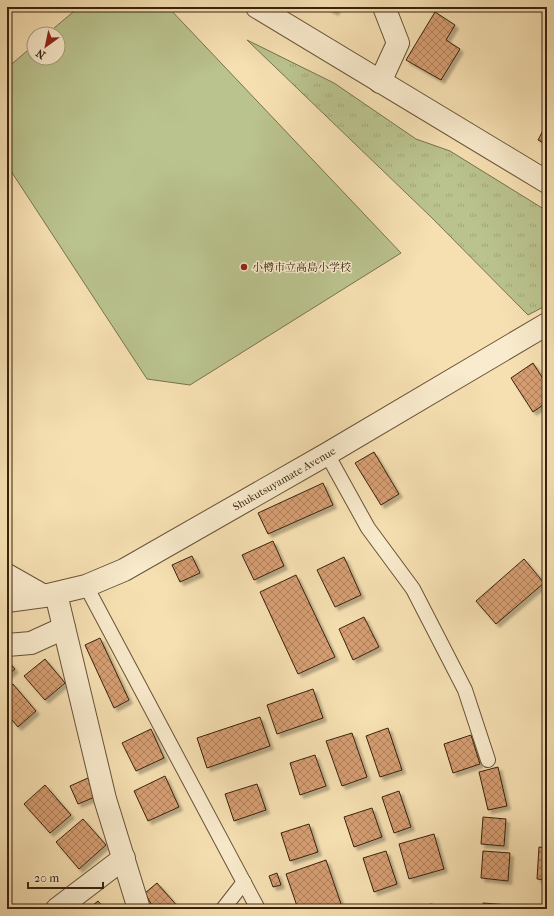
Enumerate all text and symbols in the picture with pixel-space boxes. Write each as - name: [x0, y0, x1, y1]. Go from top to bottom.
- north arrow: [26, 26, 66, 66]
- text: N: [33, 46, 48, 62]
- place label: 小樽市立高島小学校: [252, 261, 351, 274]
- marker: 小樽市立高島小学校: [239, 262, 249, 272]
- street label: Shukutsuyamate Avenue: [231, 444, 338, 514]
- scale bar: [28, 864, 103, 890]
- text: 20 m: [34, 871, 59, 885]

